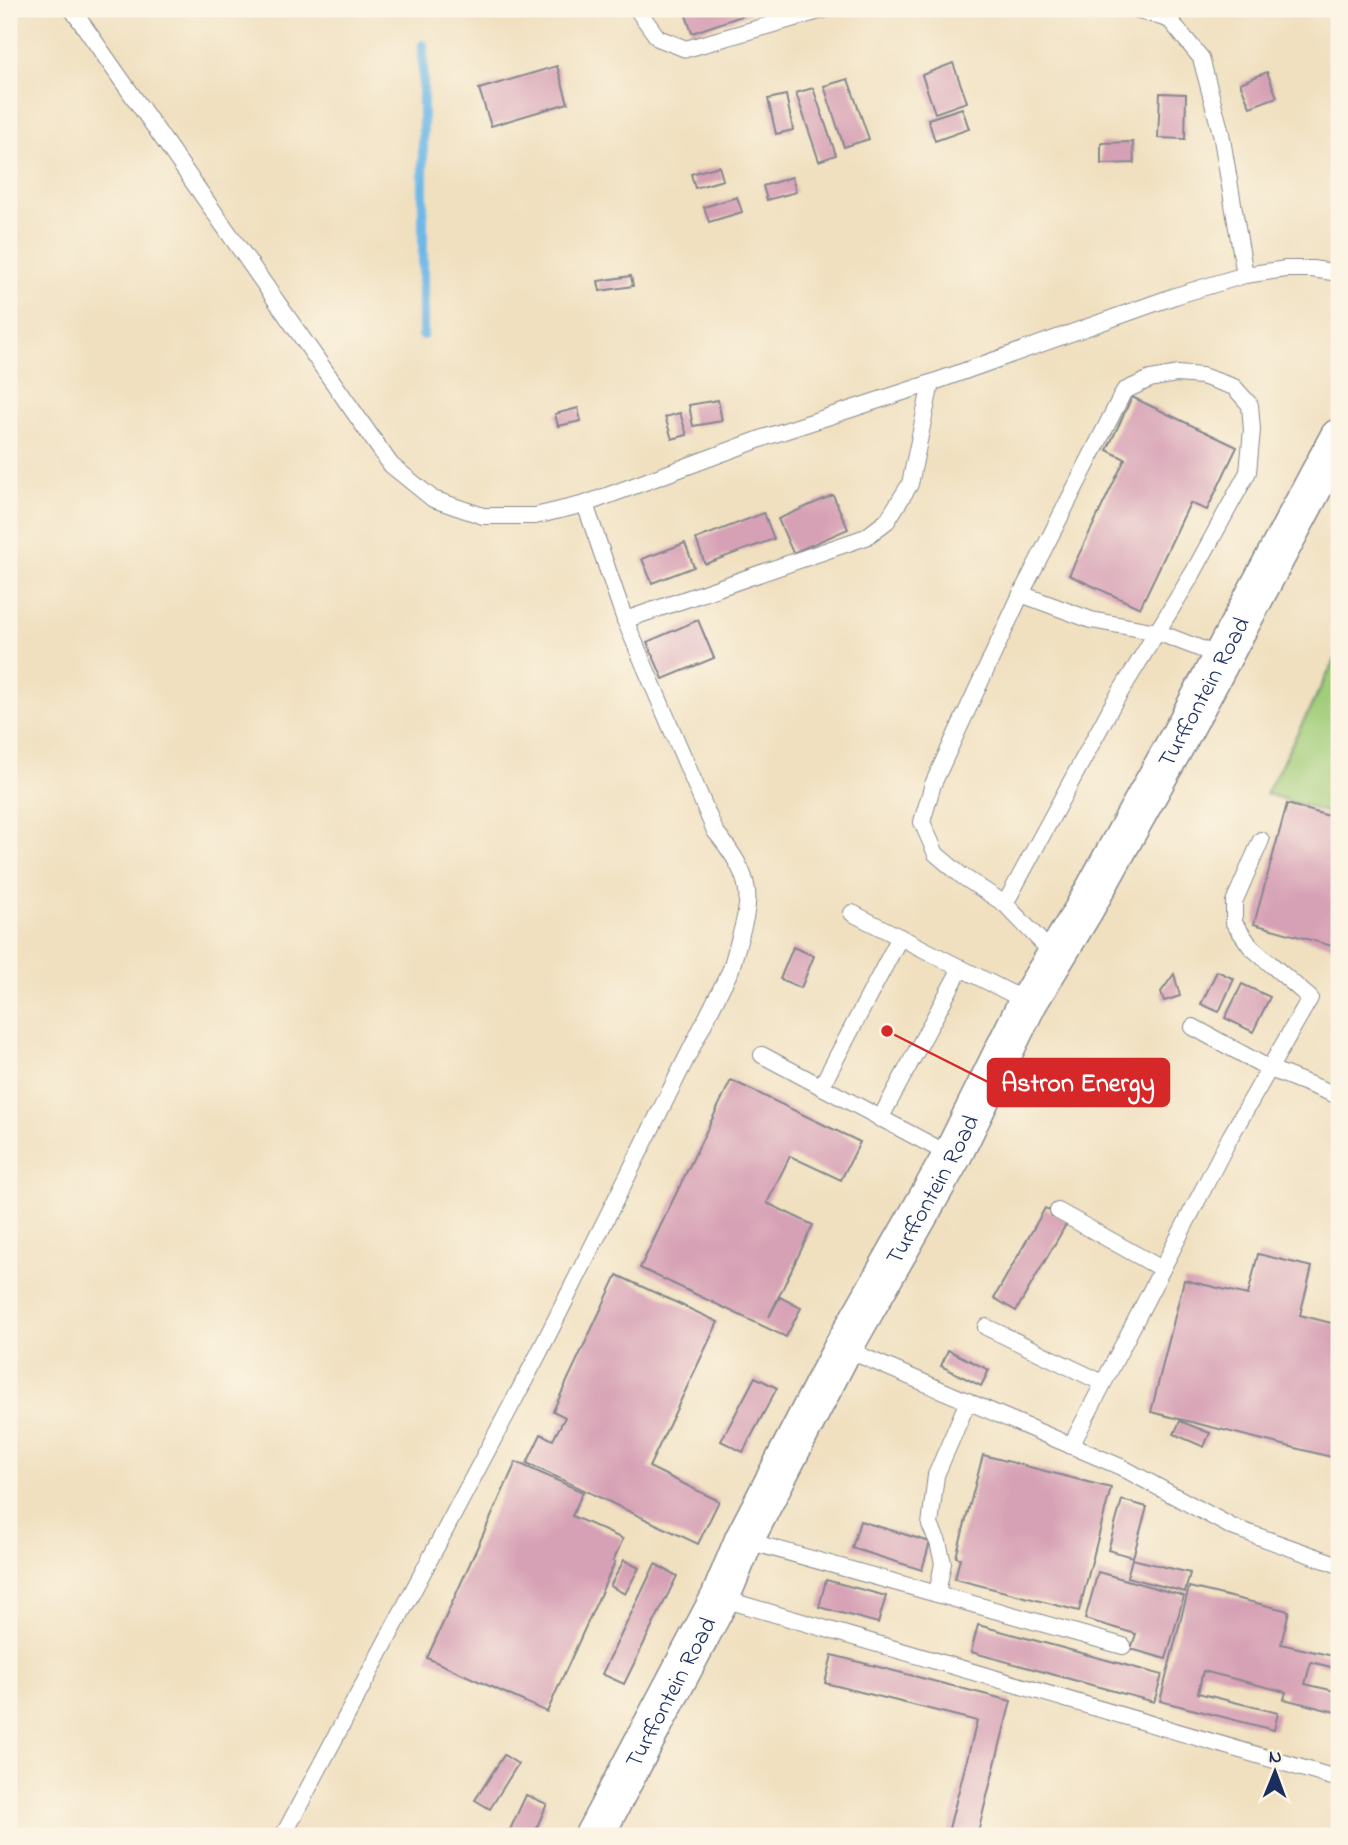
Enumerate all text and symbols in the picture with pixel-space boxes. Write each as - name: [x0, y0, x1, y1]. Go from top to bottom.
- street label: Turffontein Road: [1151, 611, 1261, 775]
- callout: Astron Energy: [988, 1059, 1169, 1106]
- text: Astron Energy: [1001, 1066, 1155, 1105]
- street label: Turffontein Road: [879, 1109, 990, 1272]
- street label: Turffontein Road: [618, 1611, 727, 1775]
- north arrow: [1240, 1736, 1310, 1806]
- text: N: [1269, 1744, 1282, 1771]

